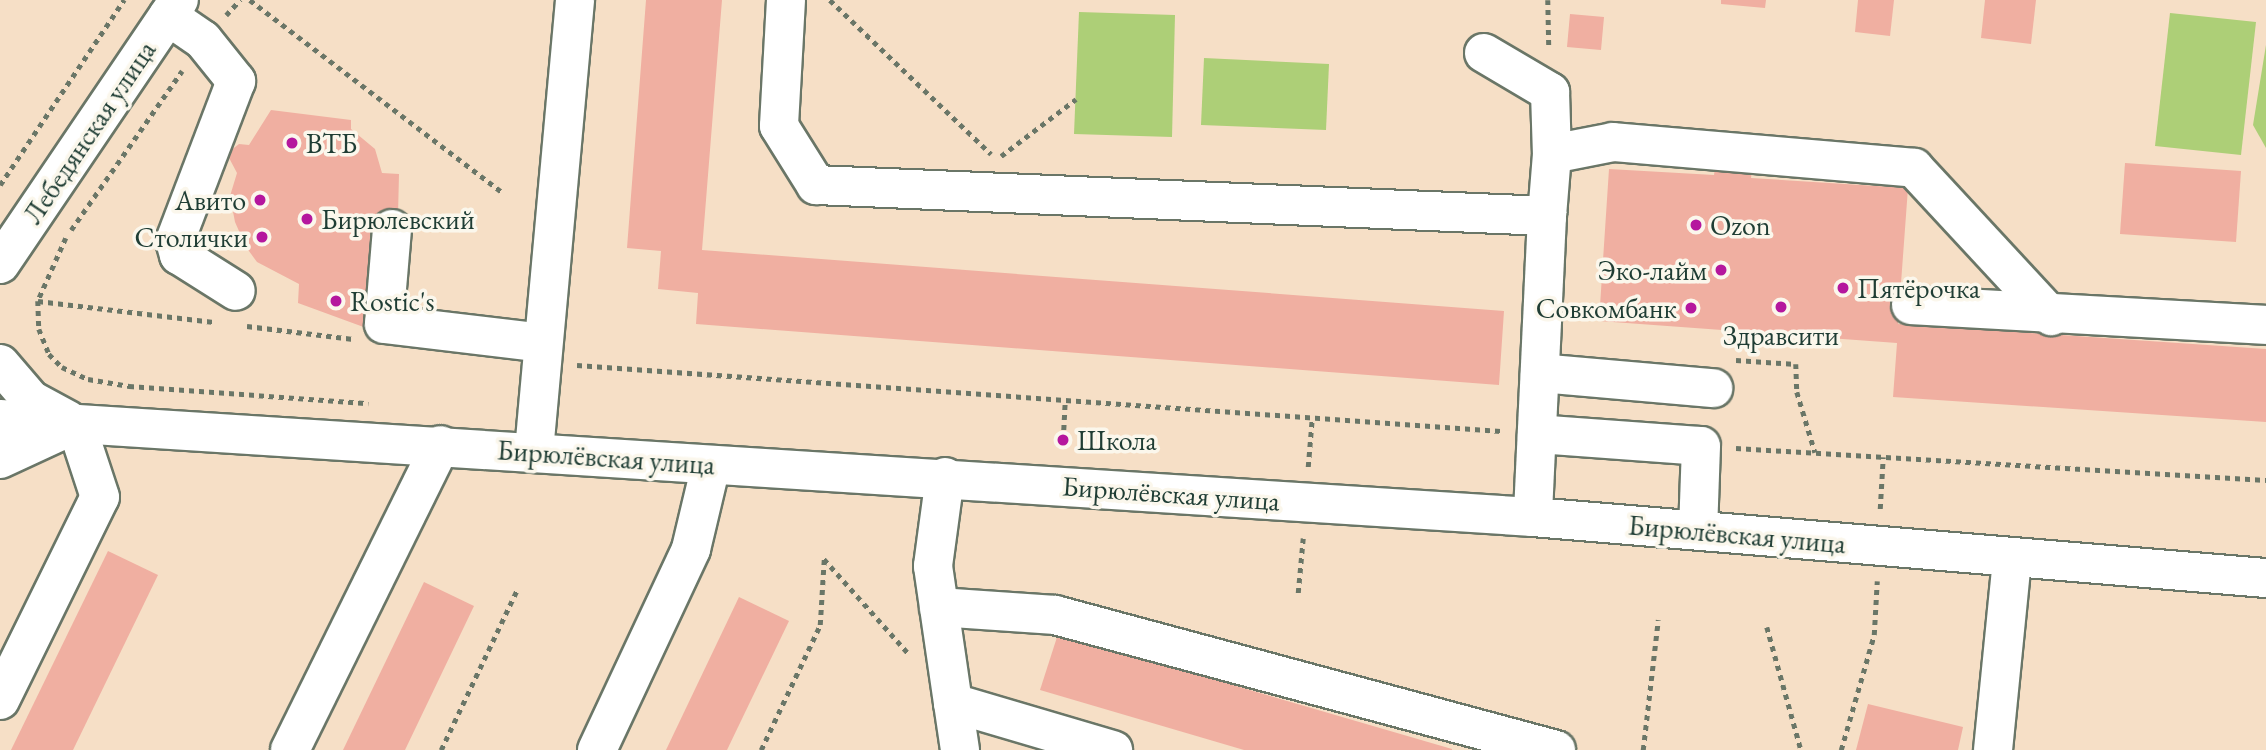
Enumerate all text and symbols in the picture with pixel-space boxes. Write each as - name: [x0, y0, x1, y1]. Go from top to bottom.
- street label: Лебедянская улица: [15, 34, 163, 230]
- place label: ВТБ: [306, 126, 357, 160]
- marker: ВТБ: [284, 135, 300, 151]
- place label: Авито: [175, 183, 246, 217]
- marker: Авито: [252, 192, 268, 208]
- place label: Бирюлевский: [321, 202, 475, 236]
- place label: Ozon: [1710, 208, 1771, 242]
- marker: Бирюлевский: [299, 211, 315, 227]
- marker: Ozon: [1688, 217, 1704, 233]
- place label: Столички: [135, 220, 248, 254]
- marker: Столички: [254, 229, 270, 245]
- place label: Эко-лайм: [1597, 253, 1707, 287]
- marker: Эко-лайм: [1713, 262, 1729, 278]
- place label: Пятёрочка: [1857, 271, 1980, 305]
- marker: Пятёрочка: [1835, 280, 1851, 296]
- place label: Rostic's: [350, 284, 435, 318]
- place label: Совкомбанк: [1536, 291, 1677, 325]
- marker: Rostic's: [328, 293, 344, 309]
- marker: Здравсити: [1773, 299, 1789, 315]
- marker: Совкомбанк: [1683, 300, 1699, 316]
- place label: Здравсити: [1723, 318, 1839, 352]
- place label: Школа: [1077, 423, 1157, 457]
- marker: Школа: [1055, 432, 1071, 448]
- street label: Бирюлёвская улица: [496, 433, 716, 481]
- street label: Бирюлёвская улица: [1061, 469, 1281, 517]
- street label: Бирюлёвская улица: [1627, 508, 1847, 560]

